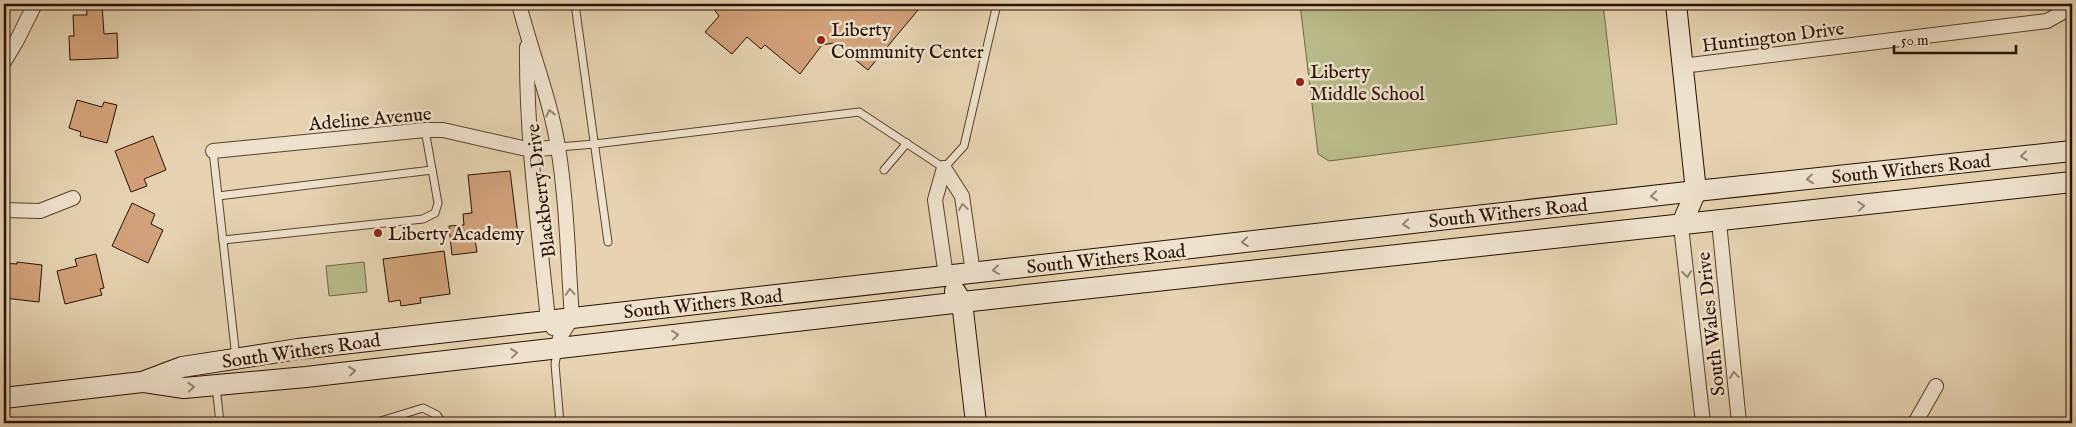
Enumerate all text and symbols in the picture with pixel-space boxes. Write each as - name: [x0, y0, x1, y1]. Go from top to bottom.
- street label: Huntington Drive: [1701, 17, 1846, 59]
- place label: Liberty Community Center: [831, 19, 984, 65]
- scale bar: [1894, 22, 2016, 54]
- text: 50 m: [1901, 31, 1929, 50]
- marker: Liberty Community Center: [815, 34, 827, 46]
- place label: Liberty Middle School: [1310, 61, 1425, 107]
- marker: Liberty Middle School: [1294, 76, 1306, 88]
- street label: Adeline Avenue: [307, 103, 433, 137]
- one-way arrow: [545, 109, 556, 118]
- street label: Blackberry Drive: [522, 122, 562, 259]
- street label: South Withers Road: [1831, 150, 1993, 190]
- one-way arrow: [2019, 150, 2027, 161]
- one-way arrow: [1806, 173, 1814, 184]
- one-way arrow: [1650, 190, 1658, 201]
- street label: South Withers Road: [1428, 194, 1590, 234]
- one-way arrow: [1857, 201, 1865, 212]
- one-way arrow: [959, 203, 969, 212]
- one-way arrow: [1402, 218, 1410, 229]
- place label: Liberty Academy: [388, 223, 525, 247]
- marker: Liberty Academy: [372, 227, 384, 239]
- one-way arrow: [1240, 236, 1248, 247]
- street label: South Withers Road: [1026, 240, 1188, 280]
- street label: South Wales Drive: [1692, 250, 1731, 397]
- one-way arrow: [992, 264, 1000, 275]
- one-way arrow: [1681, 270, 1692, 278]
- street label: South Withers Road: [623, 285, 785, 325]
- one-way arrow: [565, 288, 576, 296]
- street label: South Withers Road: [221, 329, 383, 375]
- one-way arrow: [672, 330, 680, 341]
- one-way arrow: [510, 348, 518, 359]
- one-way arrow: [349, 366, 357, 377]
- one-way arrow: [1729, 370, 1740, 378]
- one-way arrow: [187, 382, 195, 393]

